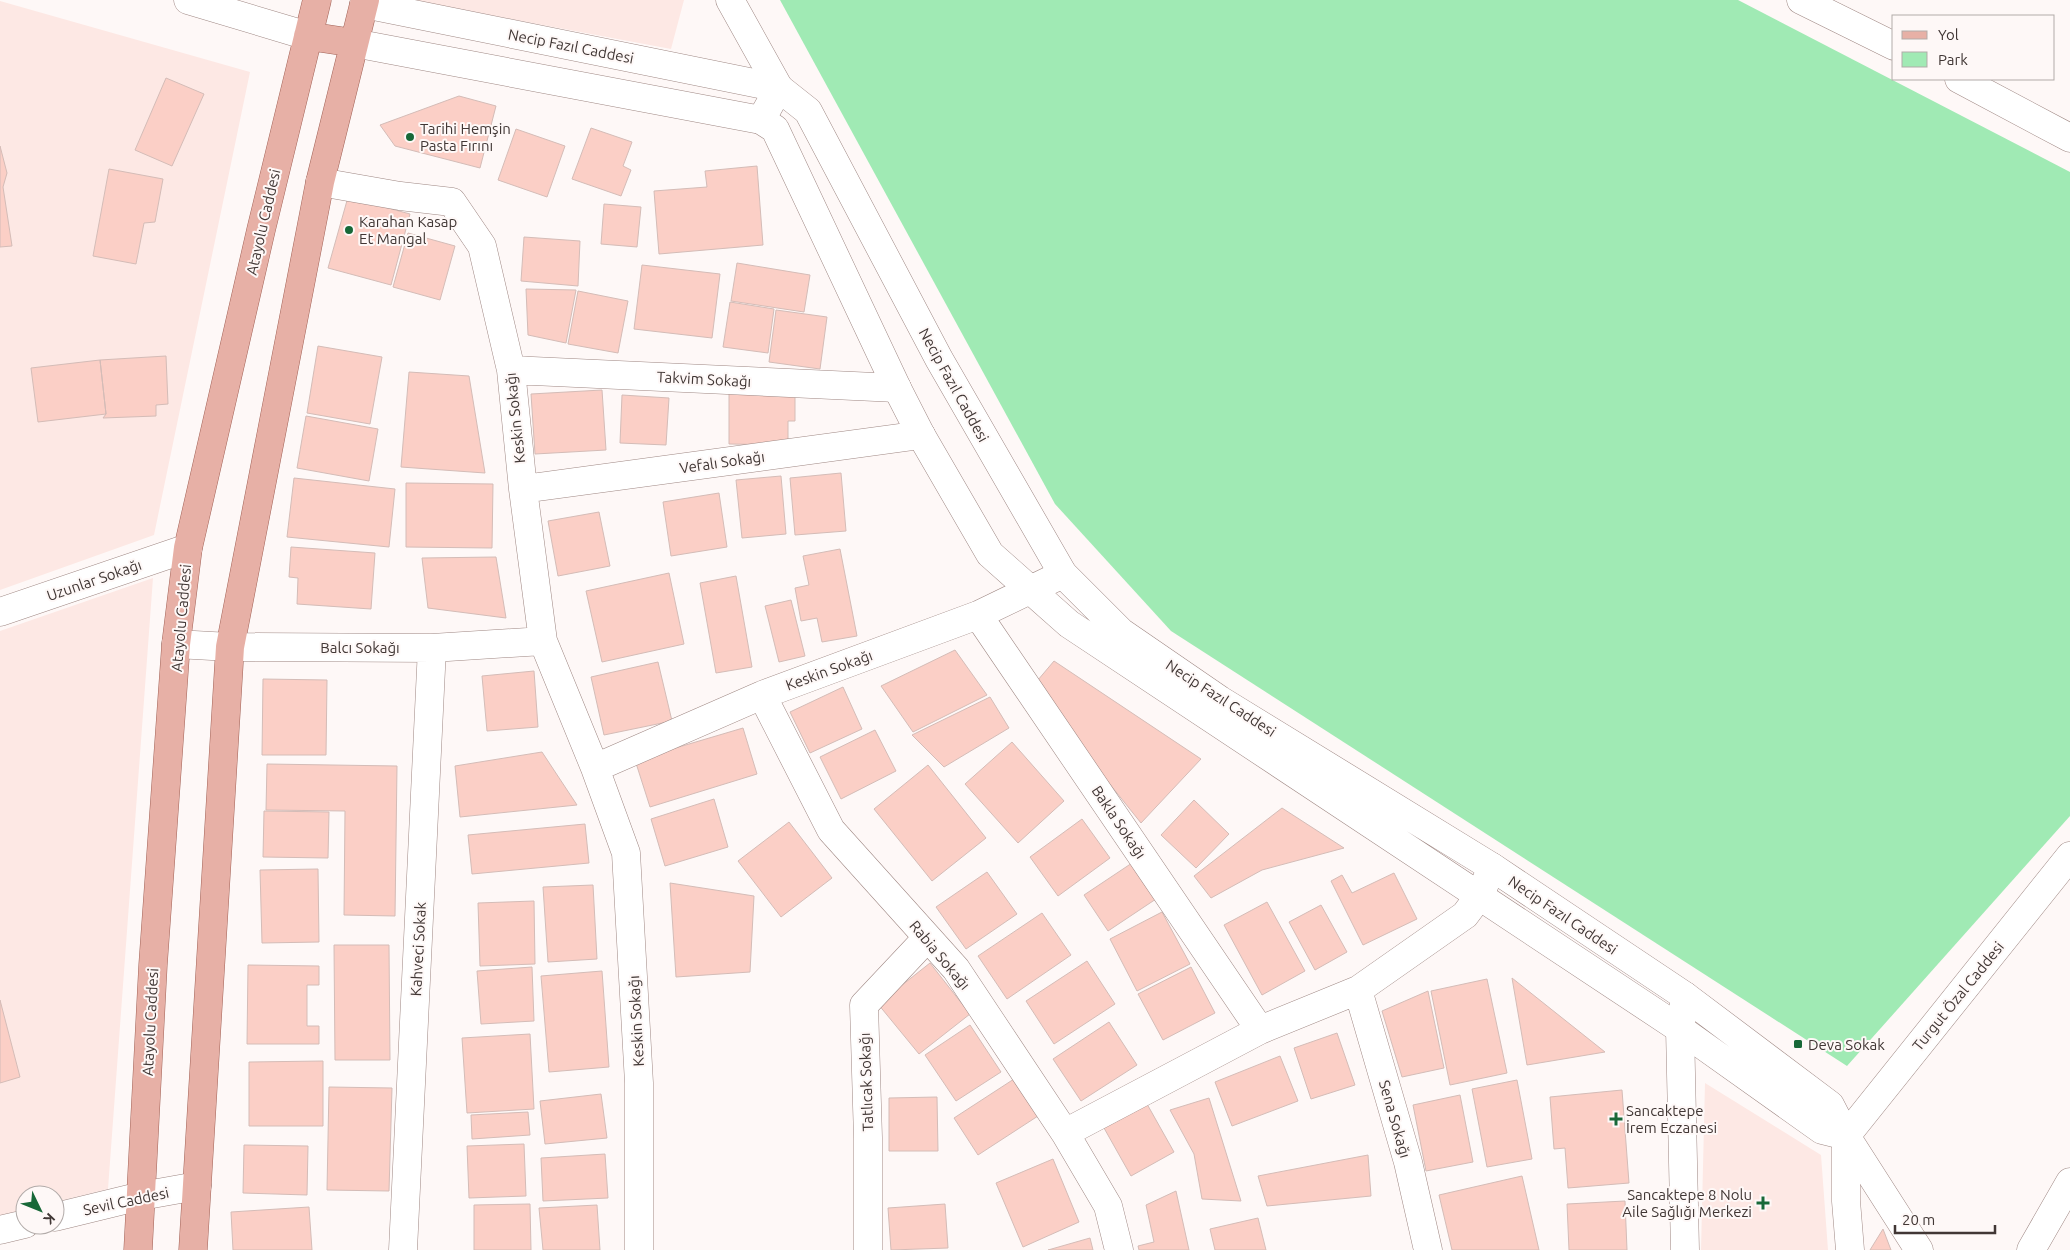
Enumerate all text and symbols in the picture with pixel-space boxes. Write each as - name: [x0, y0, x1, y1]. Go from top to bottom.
- legend: [1892, 15, 2055, 80]
- street label: Necip Fazıl Caddesi: [507, 25, 635, 67]
- text: Yol: [1938, 26, 1959, 43]
- text: Park: [1938, 51, 1968, 68]
- place label: Tarihi Hemşin Pasta Fırını: [420, 120, 511, 154]
- marker: Tarihi Hemşin Pasta Fırını: [404, 131, 416, 143]
- street label: Atayolu Caddesi: [243, 167, 283, 277]
- place label: Karahan Kasap Et Mangal: [359, 213, 457, 247]
- marker: Karahan Kasap Et Mangal: [343, 224, 355, 236]
- street label: Necip Fazıl Caddesi: [916, 325, 992, 445]
- street label: Takvim Sokağı: [656, 368, 752, 390]
- street label: Keskin Sokağı: [502, 372, 528, 464]
- street label: Vefalı Sokağı: [678, 448, 766, 476]
- street label: Uzunlar Sokağı: [44, 556, 144, 604]
- street label: Atayolu Caddesi: [168, 563, 194, 673]
- street label: Balcı Sokağı: [320, 639, 400, 656]
- street label: Keskin Sokağı: [783, 646, 875, 694]
- street label: Necip Fazıl Caddesi: [1163, 656, 1279, 740]
- street label: Bakla Sokağı: [1088, 782, 1150, 862]
- street label: Necip Fazıl Caddesi: [1505, 872, 1621, 958]
- street label: Kahveci Sokak: [407, 901, 429, 997]
- street label: Rabia Sokağı: [906, 917, 974, 993]
- street label: Turgut Özal Caddesi: [1909, 938, 2007, 1054]
- street label: Atayolu Caddesi: [139, 968, 161, 1076]
- street label: Keskin Sokağı: [625, 975, 647, 1067]
- street label: Tatlıcak Sokağı: [856, 1032, 876, 1132]
- place label: Deva Sokak: [1808, 1036, 1885, 1053]
- marker: Deva Sokak: [1792, 1038, 1804, 1050]
- street label: Sena Sokağı: [1376, 1078, 1414, 1160]
- place label: Sancaktepe İrem Eczanesi: [1626, 1102, 1717, 1136]
- marker: Sancaktepe İrem Eczanesi: [1610, 1113, 1622, 1125]
- street label: Sevil Caddesi: [81, 1184, 171, 1218]
- north arrow: [15, 1185, 65, 1235]
- place label: Sancaktepe 8 Nolu Aile Sağlığı Merkezi: [1622, 1186, 1752, 1220]
- marker: Sancaktepe 8 Nolu Aile Sağlığı Merkezi: [1756, 1196, 1770, 1210]
- scale bar: [1895, 1202, 1995, 1234]
- text: K: [40, 1210, 59, 1228]
- text: 20 m: [1902, 1211, 1935, 1228]

